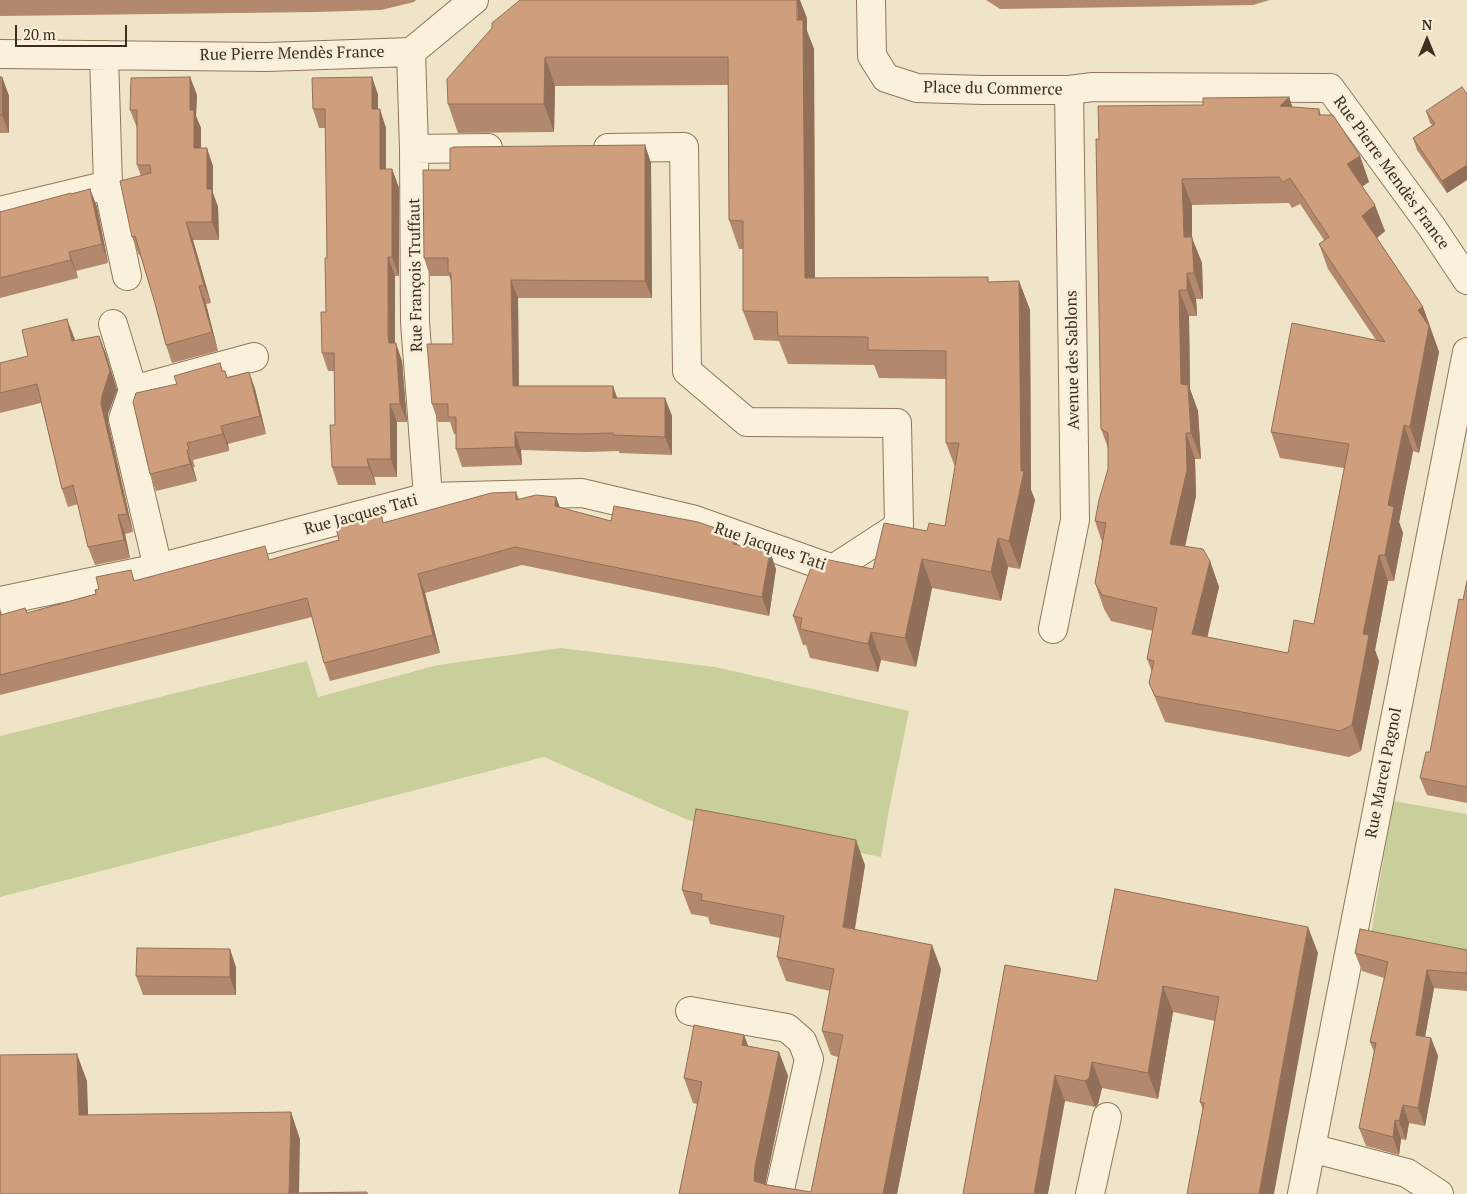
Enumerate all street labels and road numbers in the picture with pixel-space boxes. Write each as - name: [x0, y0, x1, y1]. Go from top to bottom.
- street label: Rue Pierre Mendès France: [199, 43, 385, 65]
- street label: Place du Commerce: [923, 78, 1063, 100]
- street label: Rue Pierre Mendès France: [1329, 93, 1453, 253]
- street label: Rue François Truffaut: [405, 198, 427, 352]
- street label: Avenue des Sablons: [1062, 290, 1084, 430]
- street label: Rue Jacques Tati: [302, 491, 420, 539]
- street label: Rue Jacques Tati: [712, 519, 828, 575]
- street label: Rue Marcel Pagnol: [1362, 706, 1406, 840]

